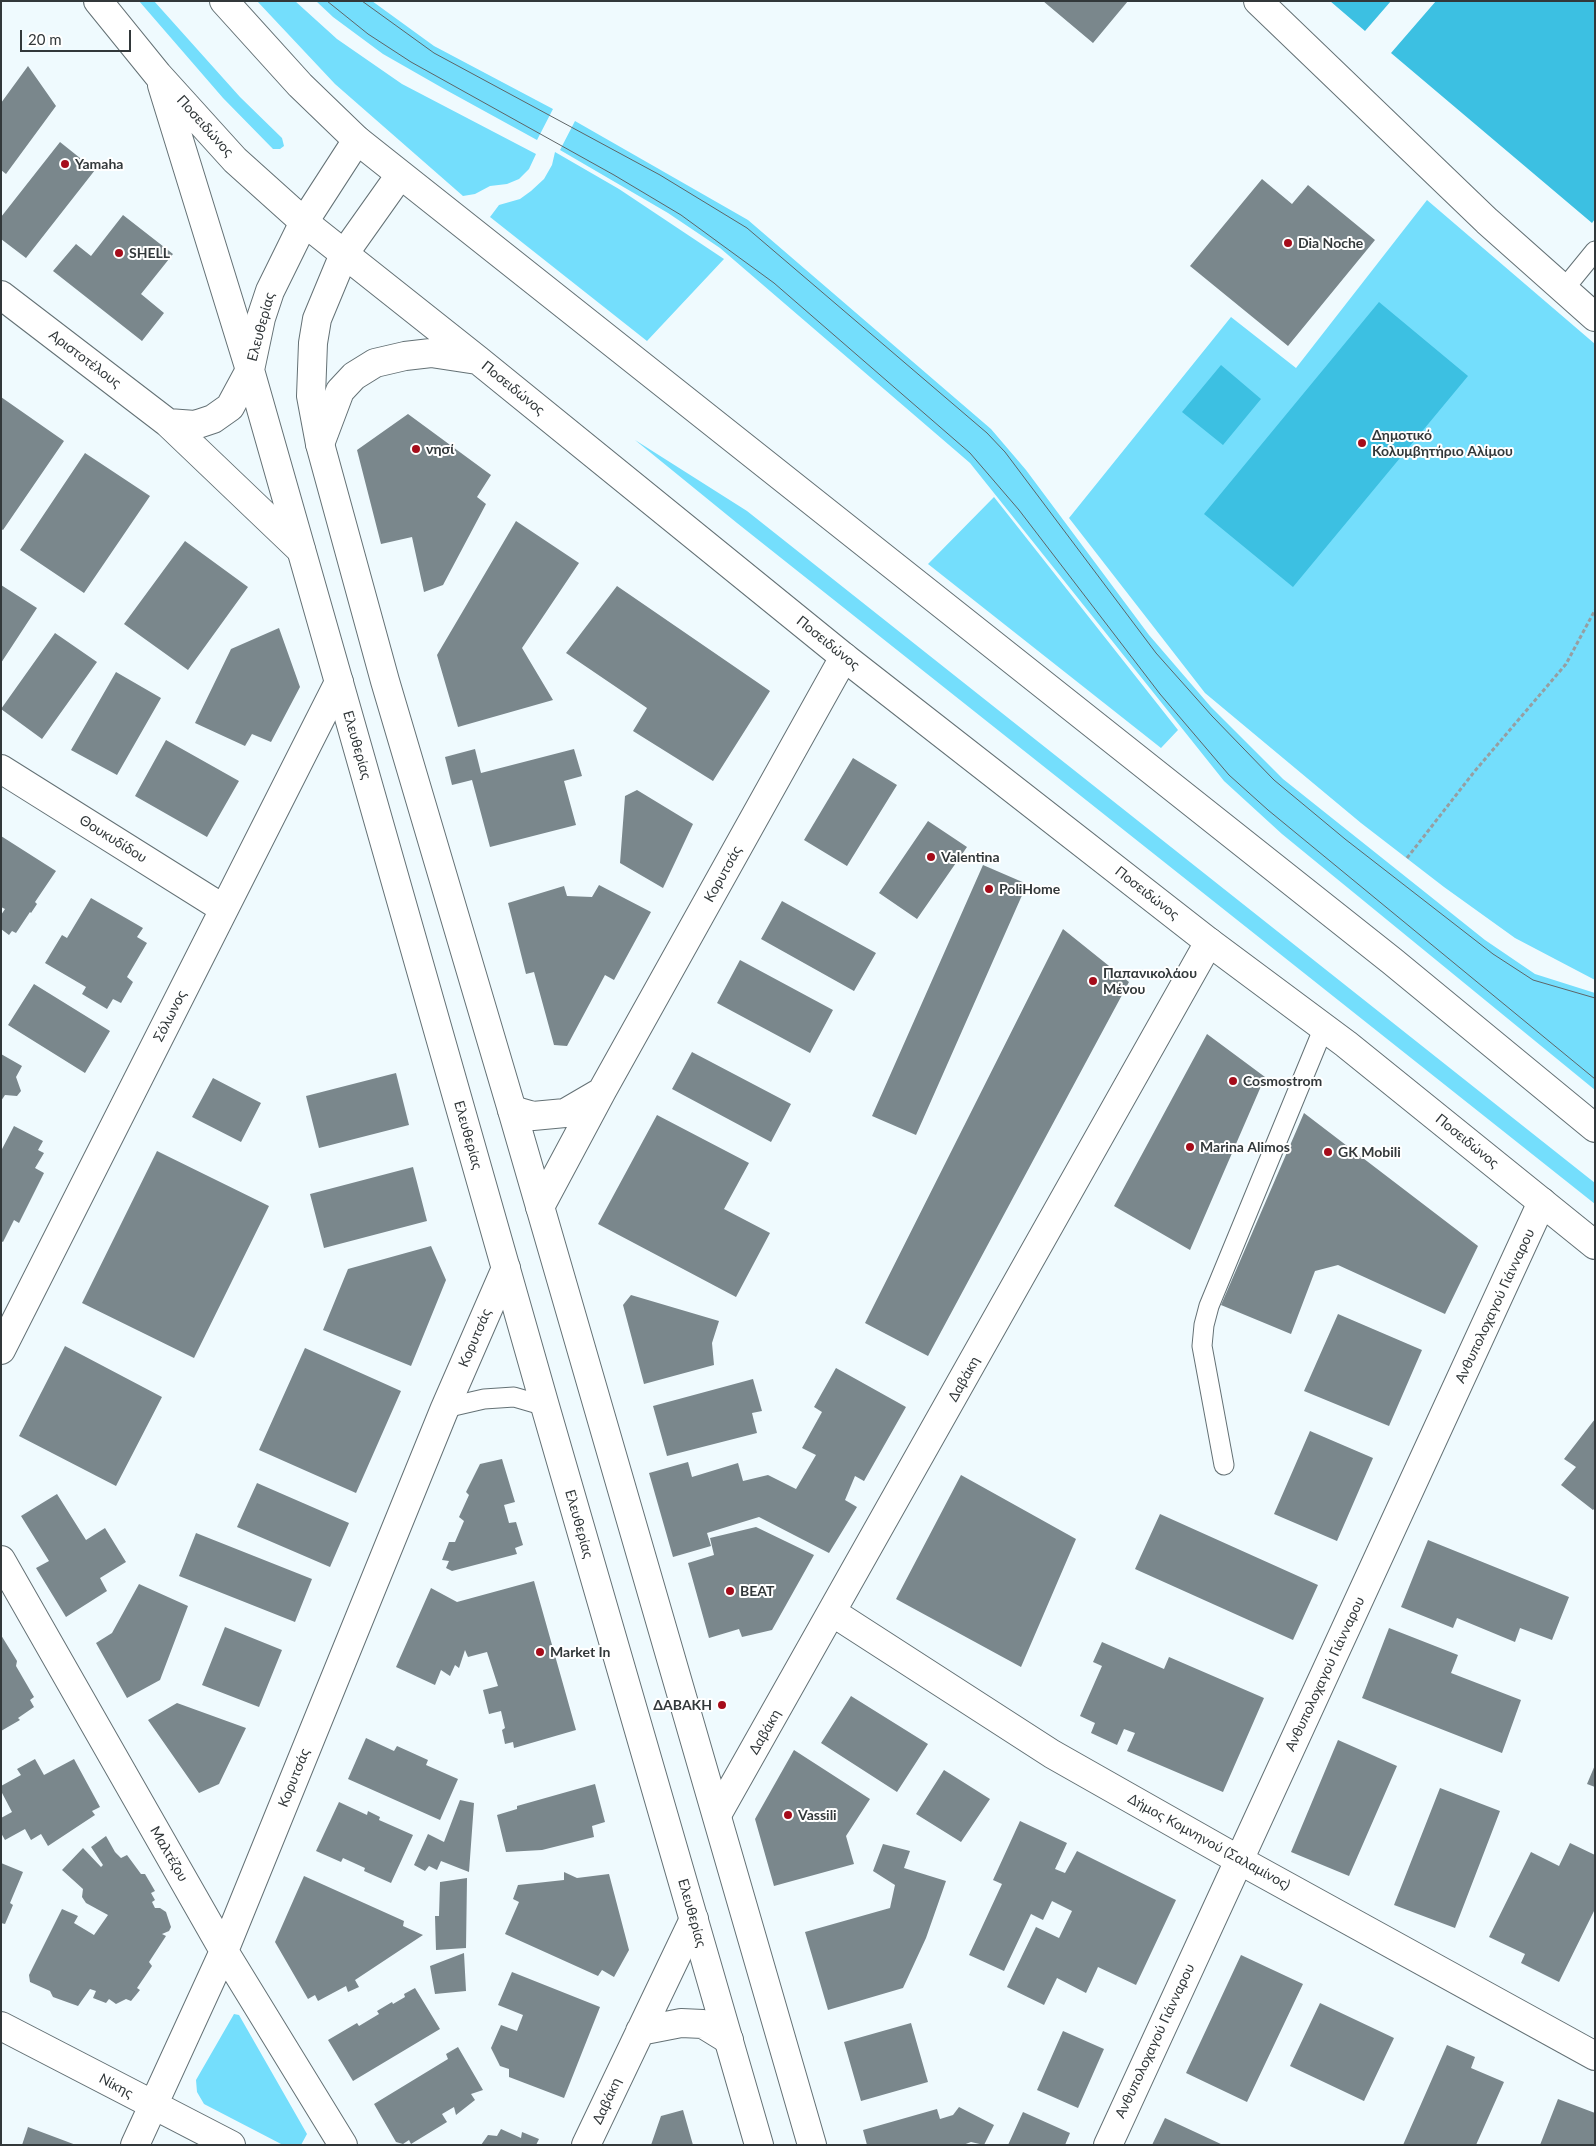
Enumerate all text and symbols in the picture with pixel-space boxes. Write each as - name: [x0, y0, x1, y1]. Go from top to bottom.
- scale bar: [22, 20, 134, 52]
- text: 20 m: [28, 30, 62, 48]
- street label: Ποσειδώνος: [173, 92, 237, 160]
- place label: Yamaha: [75, 156, 123, 172]
- marker: Yamaha: [59, 158, 71, 170]
- place label: Dia Noche: [1298, 235, 1363, 251]
- marker: Dia Noche: [1282, 237, 1294, 249]
- place label: SHELL: [129, 245, 170, 261]
- marker: SHELL: [113, 247, 125, 259]
- street label: Ελευθερίας: [244, 291, 278, 363]
- street label: Αριστοτέλους: [46, 327, 124, 391]
- street label: Ποσειδώνος: [478, 357, 548, 419]
- place label: Δημοτικό Κολυμβητήριο Αλίμου: [1372, 427, 1513, 460]
- marker: Δημοτικό Κολυμβητήριο Αλίμου: [1356, 437, 1368, 449]
- place label: νησί: [426, 441, 454, 457]
- marker: νησί: [410, 443, 422, 455]
- street label: Ποσειδώνος: [793, 612, 863, 674]
- street label: Ελευθερίας: [339, 709, 375, 781]
- street label: Θουκυδίδου: [76, 812, 150, 866]
- street label: Κορυτσάς: [701, 843, 745, 905]
- place label: Valentina: [941, 849, 1000, 865]
- marker: Valentina: [925, 851, 937, 863]
- street label: Ποσειδώνος: [1112, 863, 1182, 923]
- place label: PoliHome: [999, 881, 1060, 897]
- marker: PoliHome: [983, 883, 995, 895]
- place label: Παπανικολάου Μένου: [1103, 965, 1197, 998]
- marker: Παπανικολάου Μένου: [1087, 975, 1099, 987]
- street label: Σόλωνος: [150, 988, 190, 1044]
- place label: Cosmostrom: [1243, 1073, 1322, 1089]
- marker: Cosmostrom: [1227, 1075, 1239, 1087]
- street label: Ελευθερίας: [450, 1099, 486, 1171]
- street label: Ποσειδώνος: [1432, 1110, 1502, 1172]
- place label: Marina Alimos: [1200, 1139, 1290, 1155]
- marker: Marina Alimos: [1184, 1141, 1196, 1153]
- place label: GK Mobili: [1338, 1144, 1401, 1160]
- marker: GK Mobili: [1322, 1146, 1334, 1158]
- street label: Ανθυπολοχαγού Γιάνναρου: [1452, 1226, 1538, 1386]
- street label: Κορυτσάς: [455, 1306, 495, 1370]
- street label: Δαβάκη: [945, 1353, 983, 1405]
- street label: Ελευθερίας: [561, 1488, 597, 1560]
- place label: ΒΕΑΤ: [740, 1583, 774, 1599]
- marker: ΒΕΑΤ: [724, 1585, 736, 1597]
- street label: Ανθυπολοχαγού Γιάνναρου: [1282, 1594, 1368, 1754]
- place label: Market In: [550, 1644, 610, 1660]
- marker: Market In: [534, 1646, 546, 1658]
- place label: ΔΑΒΑΚΗ: [653, 1697, 712, 1713]
- marker: ΔΑΒΑΚΗ: [716, 1699, 728, 1711]
- street label: Δαβάκη: [745, 1707, 785, 1757]
- street label: Κορυτσάς: [275, 1746, 313, 1810]
- street label: Δήμος Κομνηνού (Σαλαμίνος): [1125, 1790, 1293, 1894]
- place label: Vassili: [798, 1807, 837, 1823]
- marker: Vassili: [782, 1809, 794, 1821]
- street label: Μαλτέζου: [146, 1823, 192, 1885]
- street label: Ελευθερίας: [674, 1877, 710, 1949]
- street label: Ανθυπολοχαγού Γιάνναρου: [1112, 1961, 1198, 2121]
- street label: Νίκης: [96, 2070, 136, 2102]
- street label: Δαβάκη: [589, 2075, 625, 2127]

